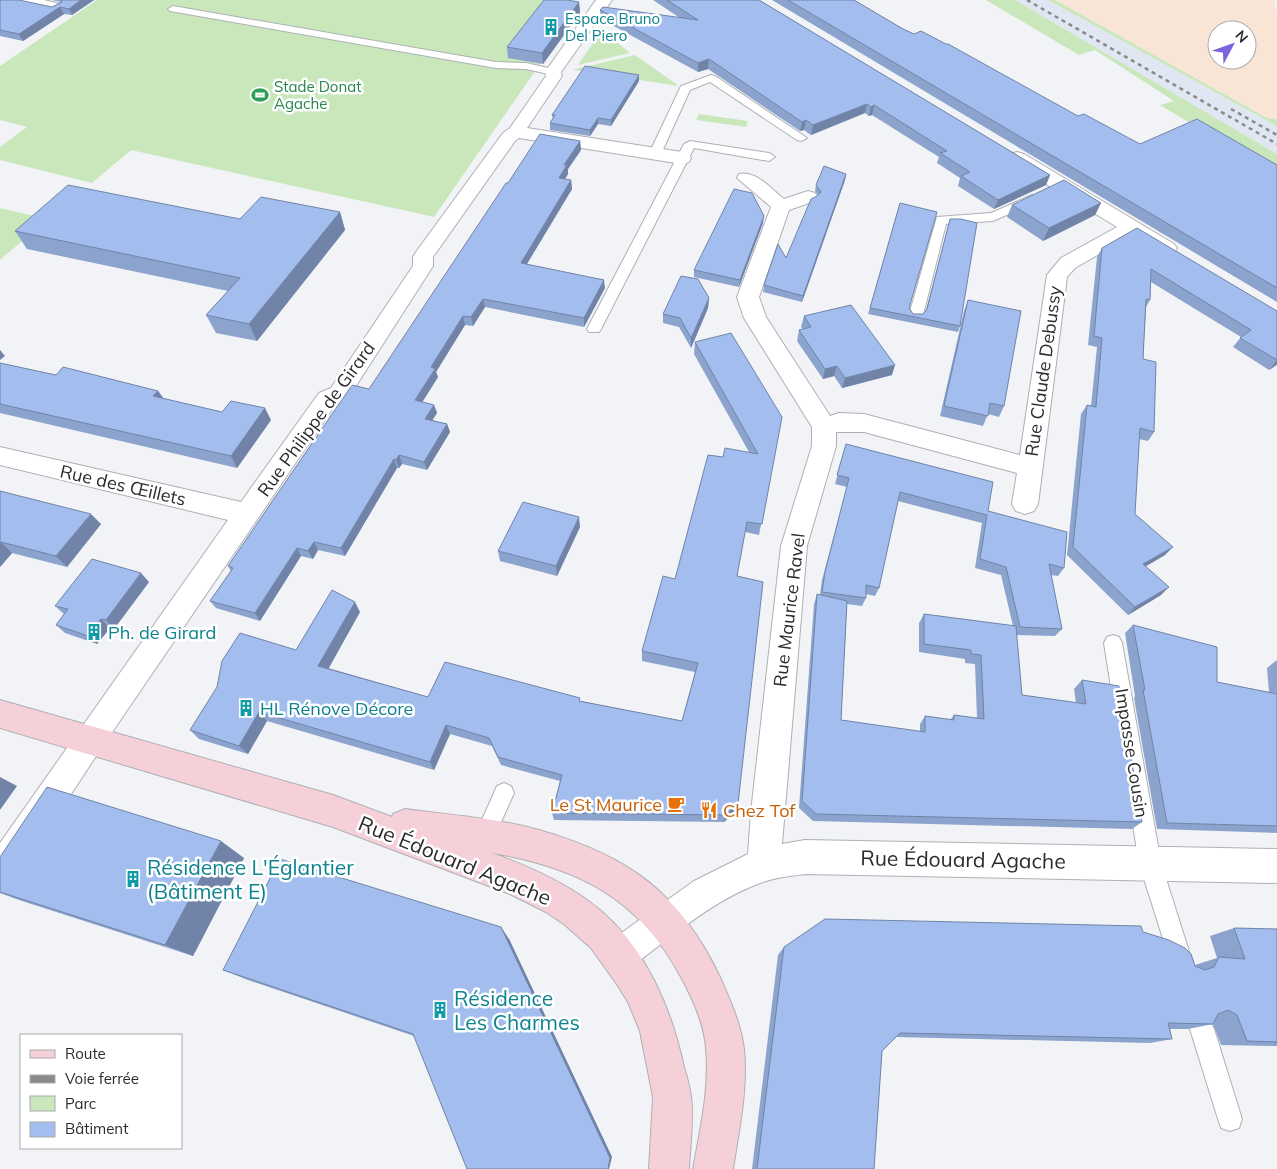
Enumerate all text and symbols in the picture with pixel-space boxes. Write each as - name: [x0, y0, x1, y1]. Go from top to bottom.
- place label: Espace Bruno Del Piero: [565, 9, 660, 45]
- building icon: Espace Bruno Del Piero: [541, 17, 561, 37]
- north arrow: [1207, 20, 1257, 70]
- text: N: [1232, 27, 1252, 46]
- place label: Stade Donat Agache: [274, 77, 361, 113]
- sports icon: Stade Donat Agache: [250, 85, 270, 105]
- street label: Rue Claude Debussy: [1020, 284, 1066, 458]
- street label: Rue Philippe de Girard: [252, 337, 380, 501]
- street label: Rue des Œillets: [58, 459, 188, 511]
- street label: Rue Maurice Ravel: [768, 532, 810, 688]
- place label: Ph. de Girard: [108, 621, 216, 644]
- building icon: Ph. de Girard: [84, 622, 104, 642]
- street label: Impasse Cousin: [1110, 687, 1154, 819]
- place label: HL Rénove Décore: [260, 697, 413, 720]
- building icon: HL Rénove Décore: [236, 698, 256, 718]
- place label: Le St Maurice: [550, 793, 662, 816]
- cafe icon: Le St Maurice: [666, 794, 686, 814]
- place label: Chez Tof: [723, 799, 796, 822]
- restaurant icon: Chez Tof: [699, 800, 719, 820]
- street label: Rue Édouard Agache: [355, 809, 555, 911]
- street label: Rue Édouard Agache: [860, 844, 1066, 874]
- place label: Résidence L'Églantier (Bâtiment E): [147, 854, 354, 904]
- building icon: Résidence L'Églantier (Bâtiment E): [123, 869, 143, 889]
- place label: Résidence Les Charmes: [454, 985, 580, 1035]
- building icon: Résidence Les Charmes: [430, 1000, 450, 1020]
- legend: [20, 1034, 182, 1149]
- text: Route: [65, 1044, 106, 1063]
- text: Voie ferrée: [65, 1069, 139, 1088]
- text: Parc: [65, 1094, 96, 1113]
- text: Bâtiment: [65, 1119, 128, 1138]

